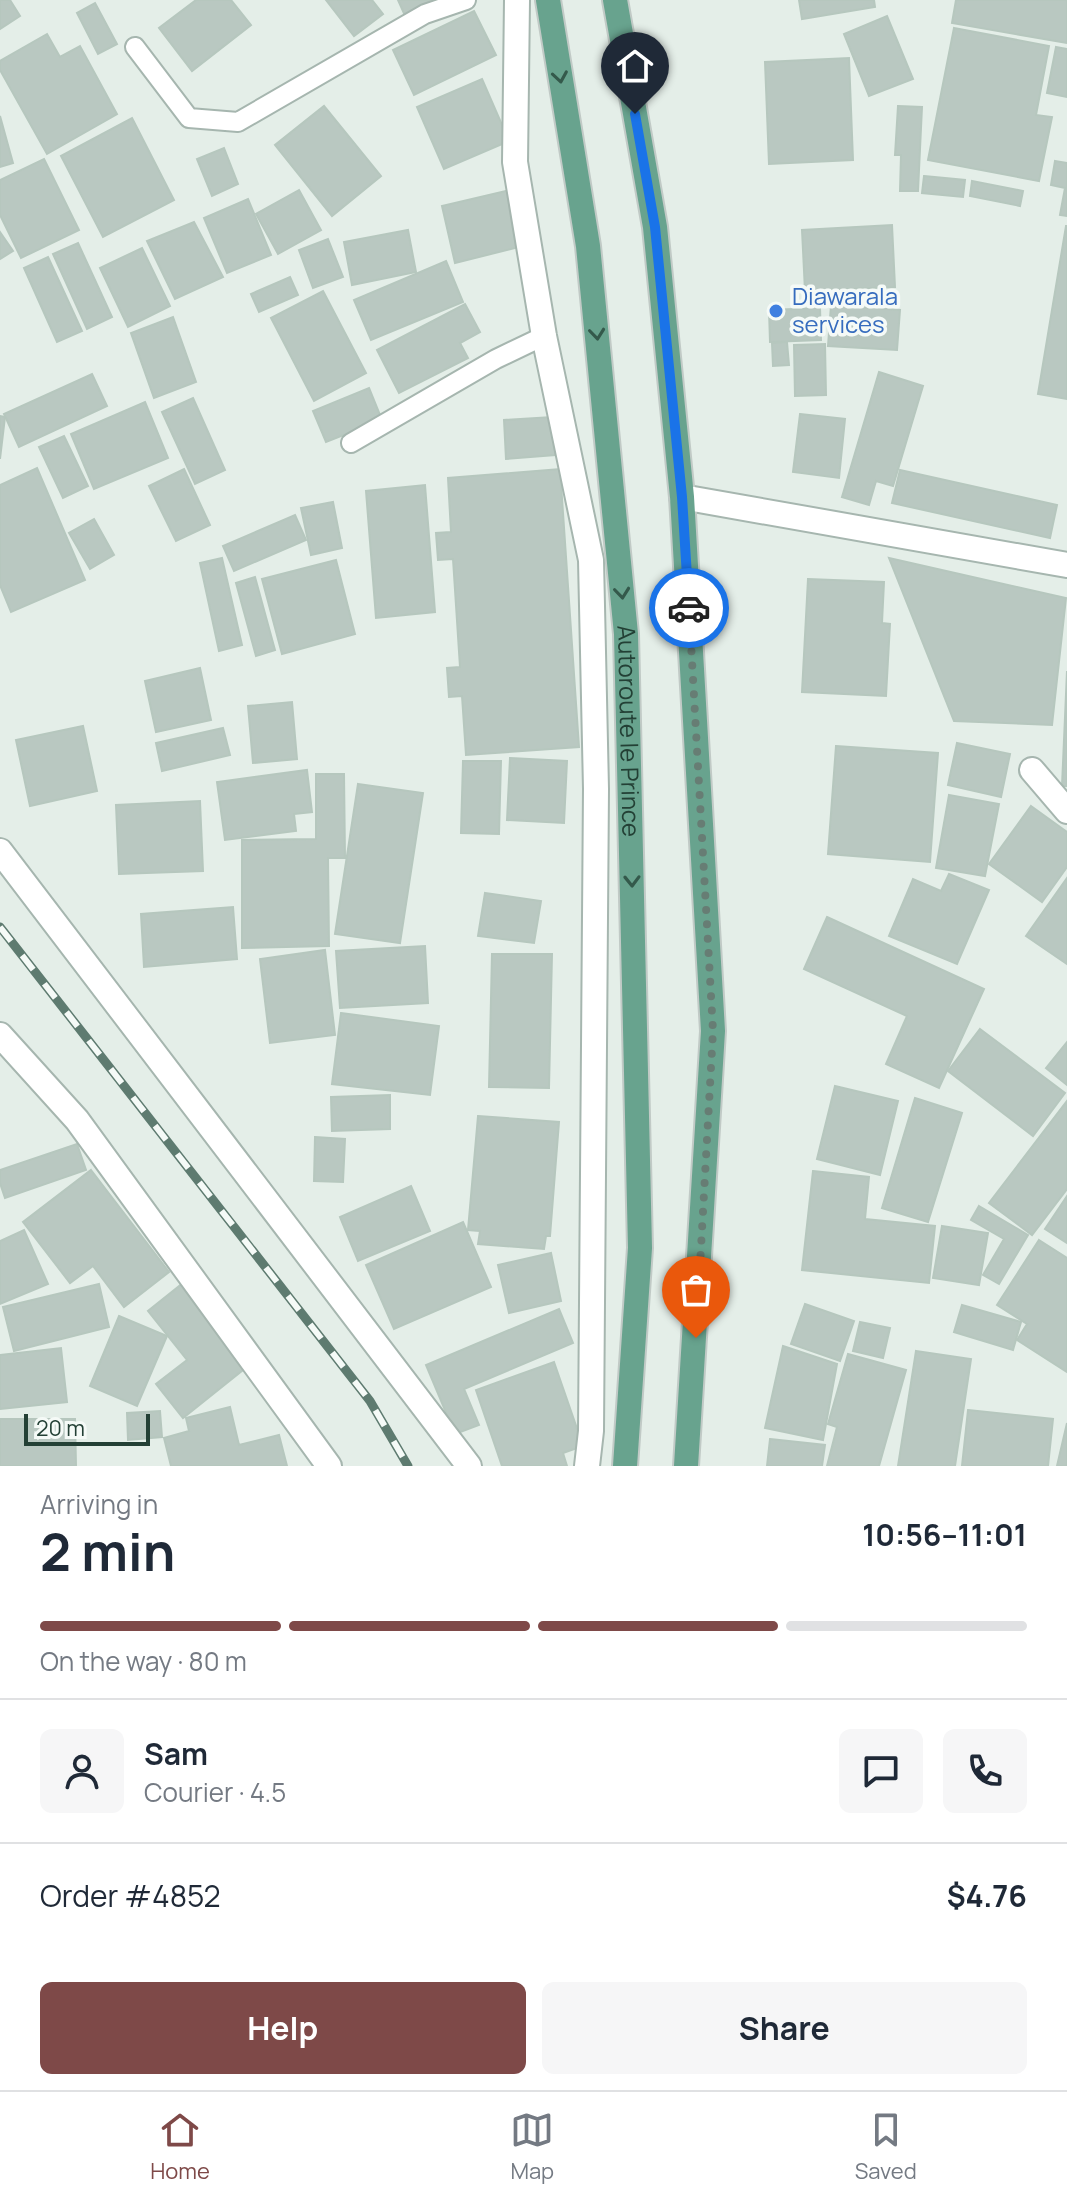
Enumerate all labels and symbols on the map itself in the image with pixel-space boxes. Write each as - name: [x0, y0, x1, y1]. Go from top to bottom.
- pin: [601, 32, 669, 114]
- one-way arrow: [551, 70, 568, 84]
- place label: Diawarala services: [792, 279, 898, 340]
- marker: Diawarala services: [767, 302, 785, 320]
- one-way arrow: [588, 328, 605, 341]
- courier: [649, 568, 729, 648]
- one-way arrow: [613, 587, 630, 600]
- street label: Autoroute le Prince: [610, 623, 649, 837]
- one-way arrow: [623, 875, 640, 888]
- pin: [662, 1256, 730, 1338]
- scale bar: [24, 1410, 150, 1446]

